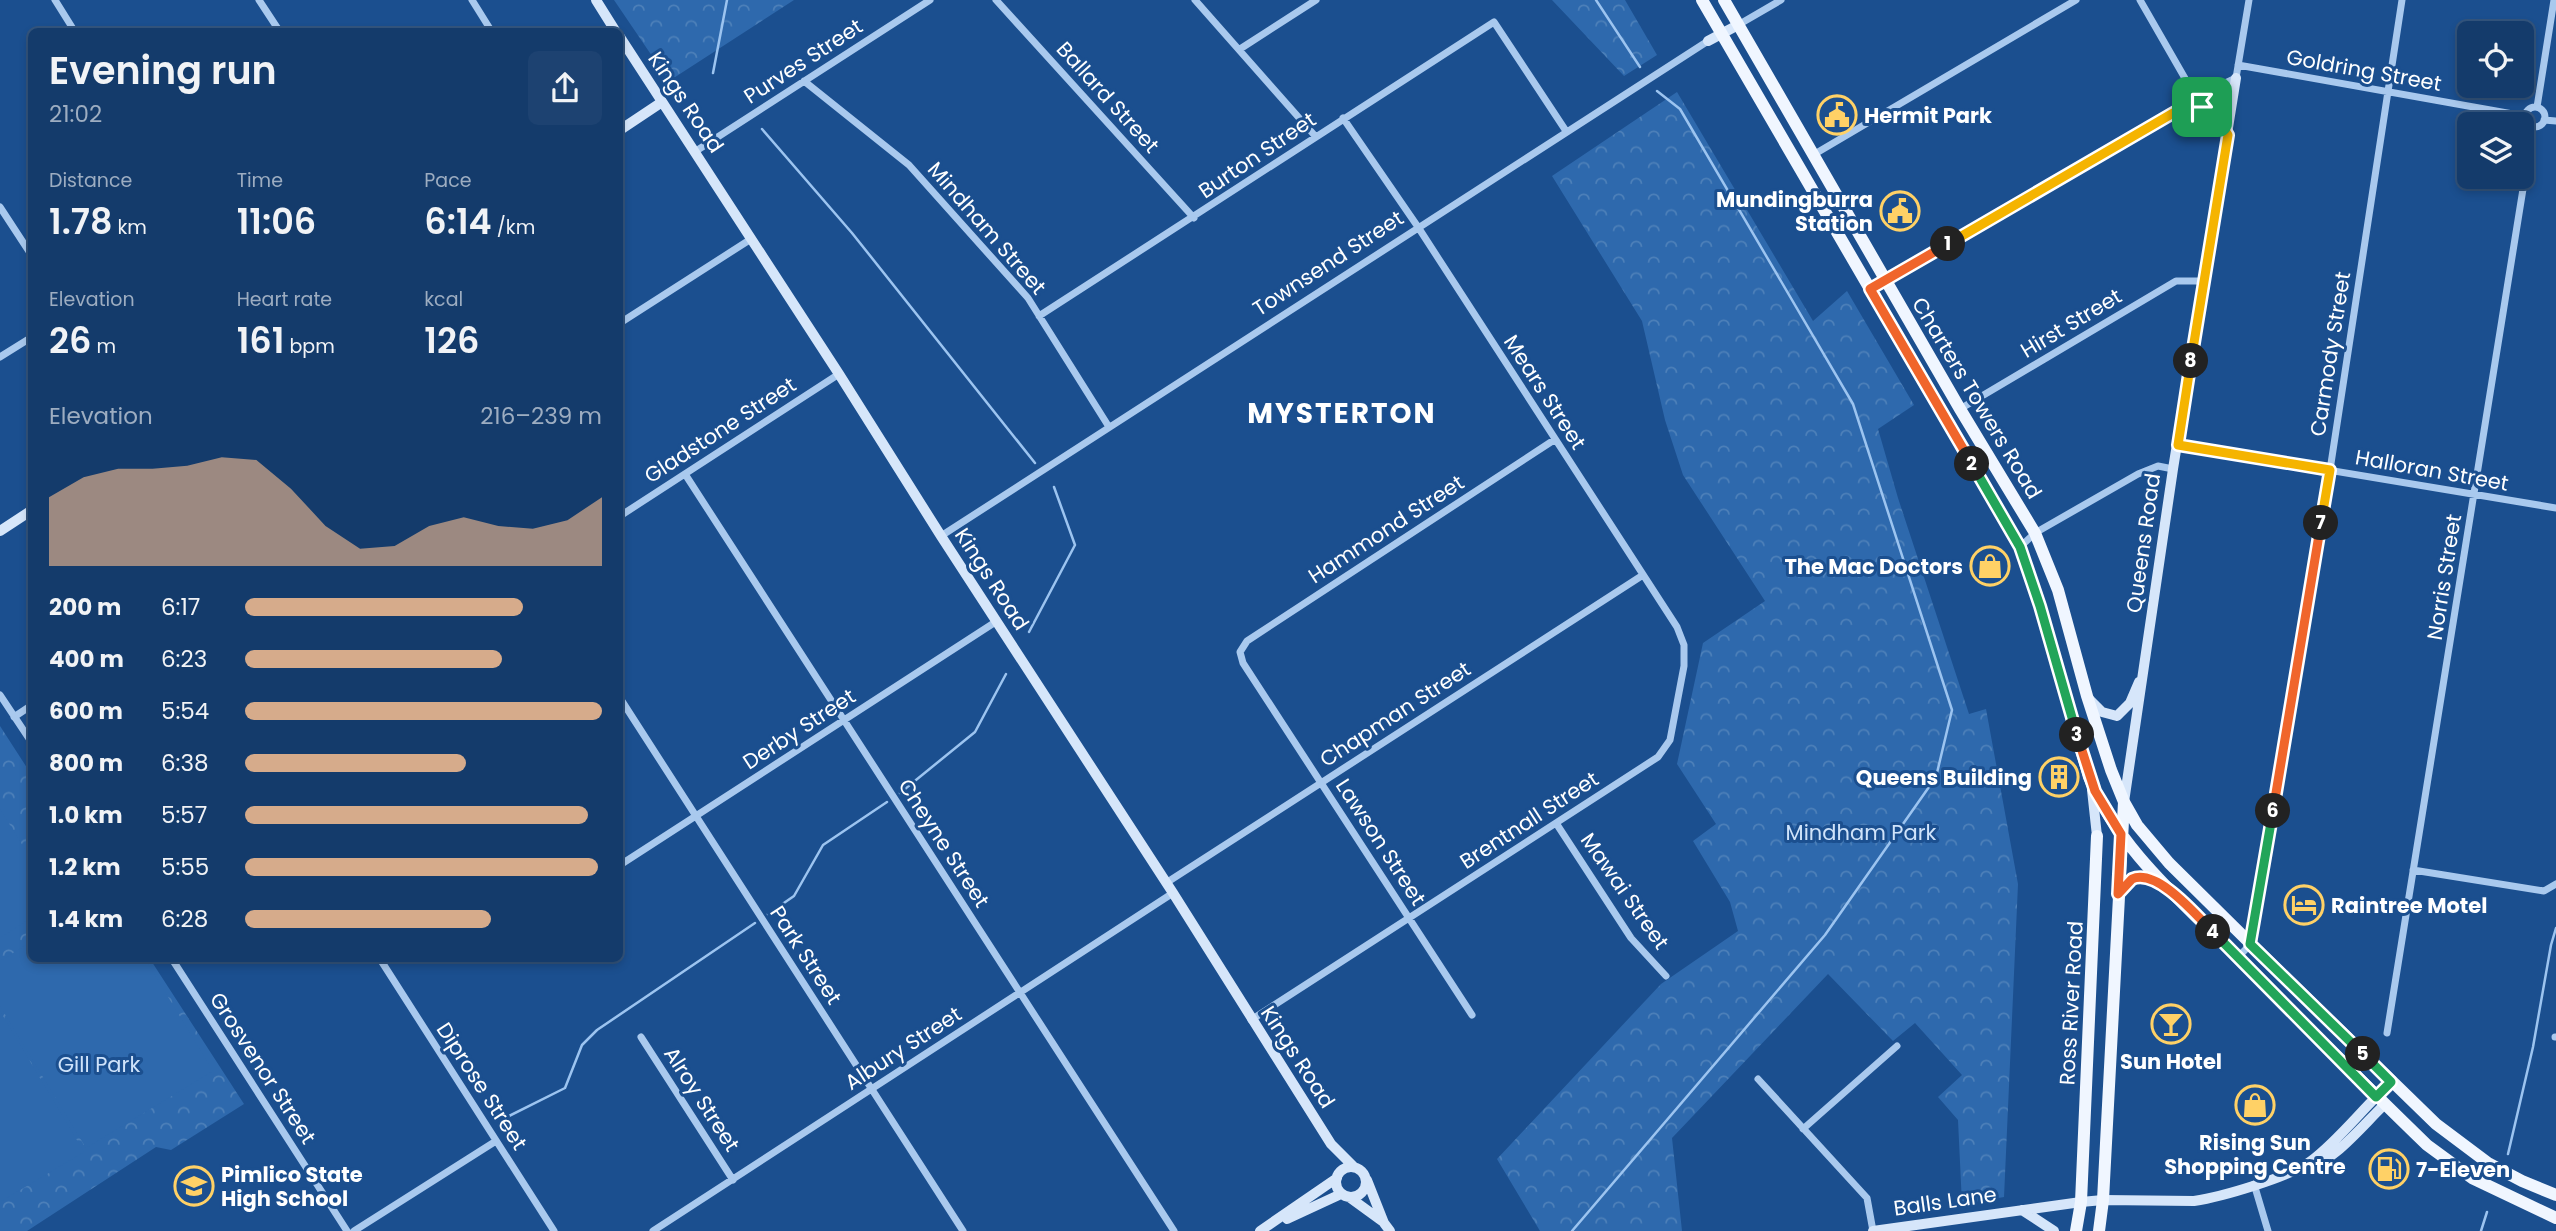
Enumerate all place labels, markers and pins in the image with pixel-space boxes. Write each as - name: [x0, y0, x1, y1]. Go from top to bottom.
- pin: [2172, 77, 2232, 137]
- public building icon: Hermit Park: [1816, 94, 1858, 136]
- place label: Hermit Park: [1864, 101, 1992, 130]
- place label: Mundingburra Station: [1716, 185, 1873, 238]
- public building icon: Mundingburra Station: [1879, 190, 1921, 232]
- pin: 1: [1930, 226, 1966, 262]
- pin: 8: [2174, 344, 2208, 378]
- pin: 2: [1954, 447, 1990, 482]
- pin: 7: [2304, 505, 2338, 540]
- shop icon: The Mac Doctors: [1969, 545, 2011, 587]
- place label: The Mac Doctors: [1784, 552, 1963, 581]
- pin: 3: [2060, 718, 2094, 752]
- building icon: Queens Building: [2038, 756, 2080, 798]
- place label: Queens Building: [1856, 763, 2032, 792]
- pin: 6: [2256, 794, 2290, 828]
- hotel icon: Raintree Motel: [2283, 884, 2325, 926]
- place label: Raintree Motel: [2331, 891, 2487, 920]
- pin: 4: [2196, 914, 2230, 950]
- bar icon: Sun Hotel: [2150, 1003, 2192, 1045]
- pin: 5: [2346, 1036, 2380, 1072]
- place label: Sun Hotel: [2120, 1047, 2222, 1076]
- shop icon: Rising Sun Shopping Centre: [2234, 1084, 2276, 1126]
- place label: Rising Sun Shopping Centre: [2164, 1128, 2346, 1181]
- fuel station icon: 7-Eleven: [2368, 1148, 2410, 1190]
- place label: 7-Eleven: [2416, 1155, 2510, 1184]
- place label: Pimlico State High School: [221, 1160, 363, 1213]
- school or university icon: Pimlico State High School: [173, 1165, 215, 1207]

